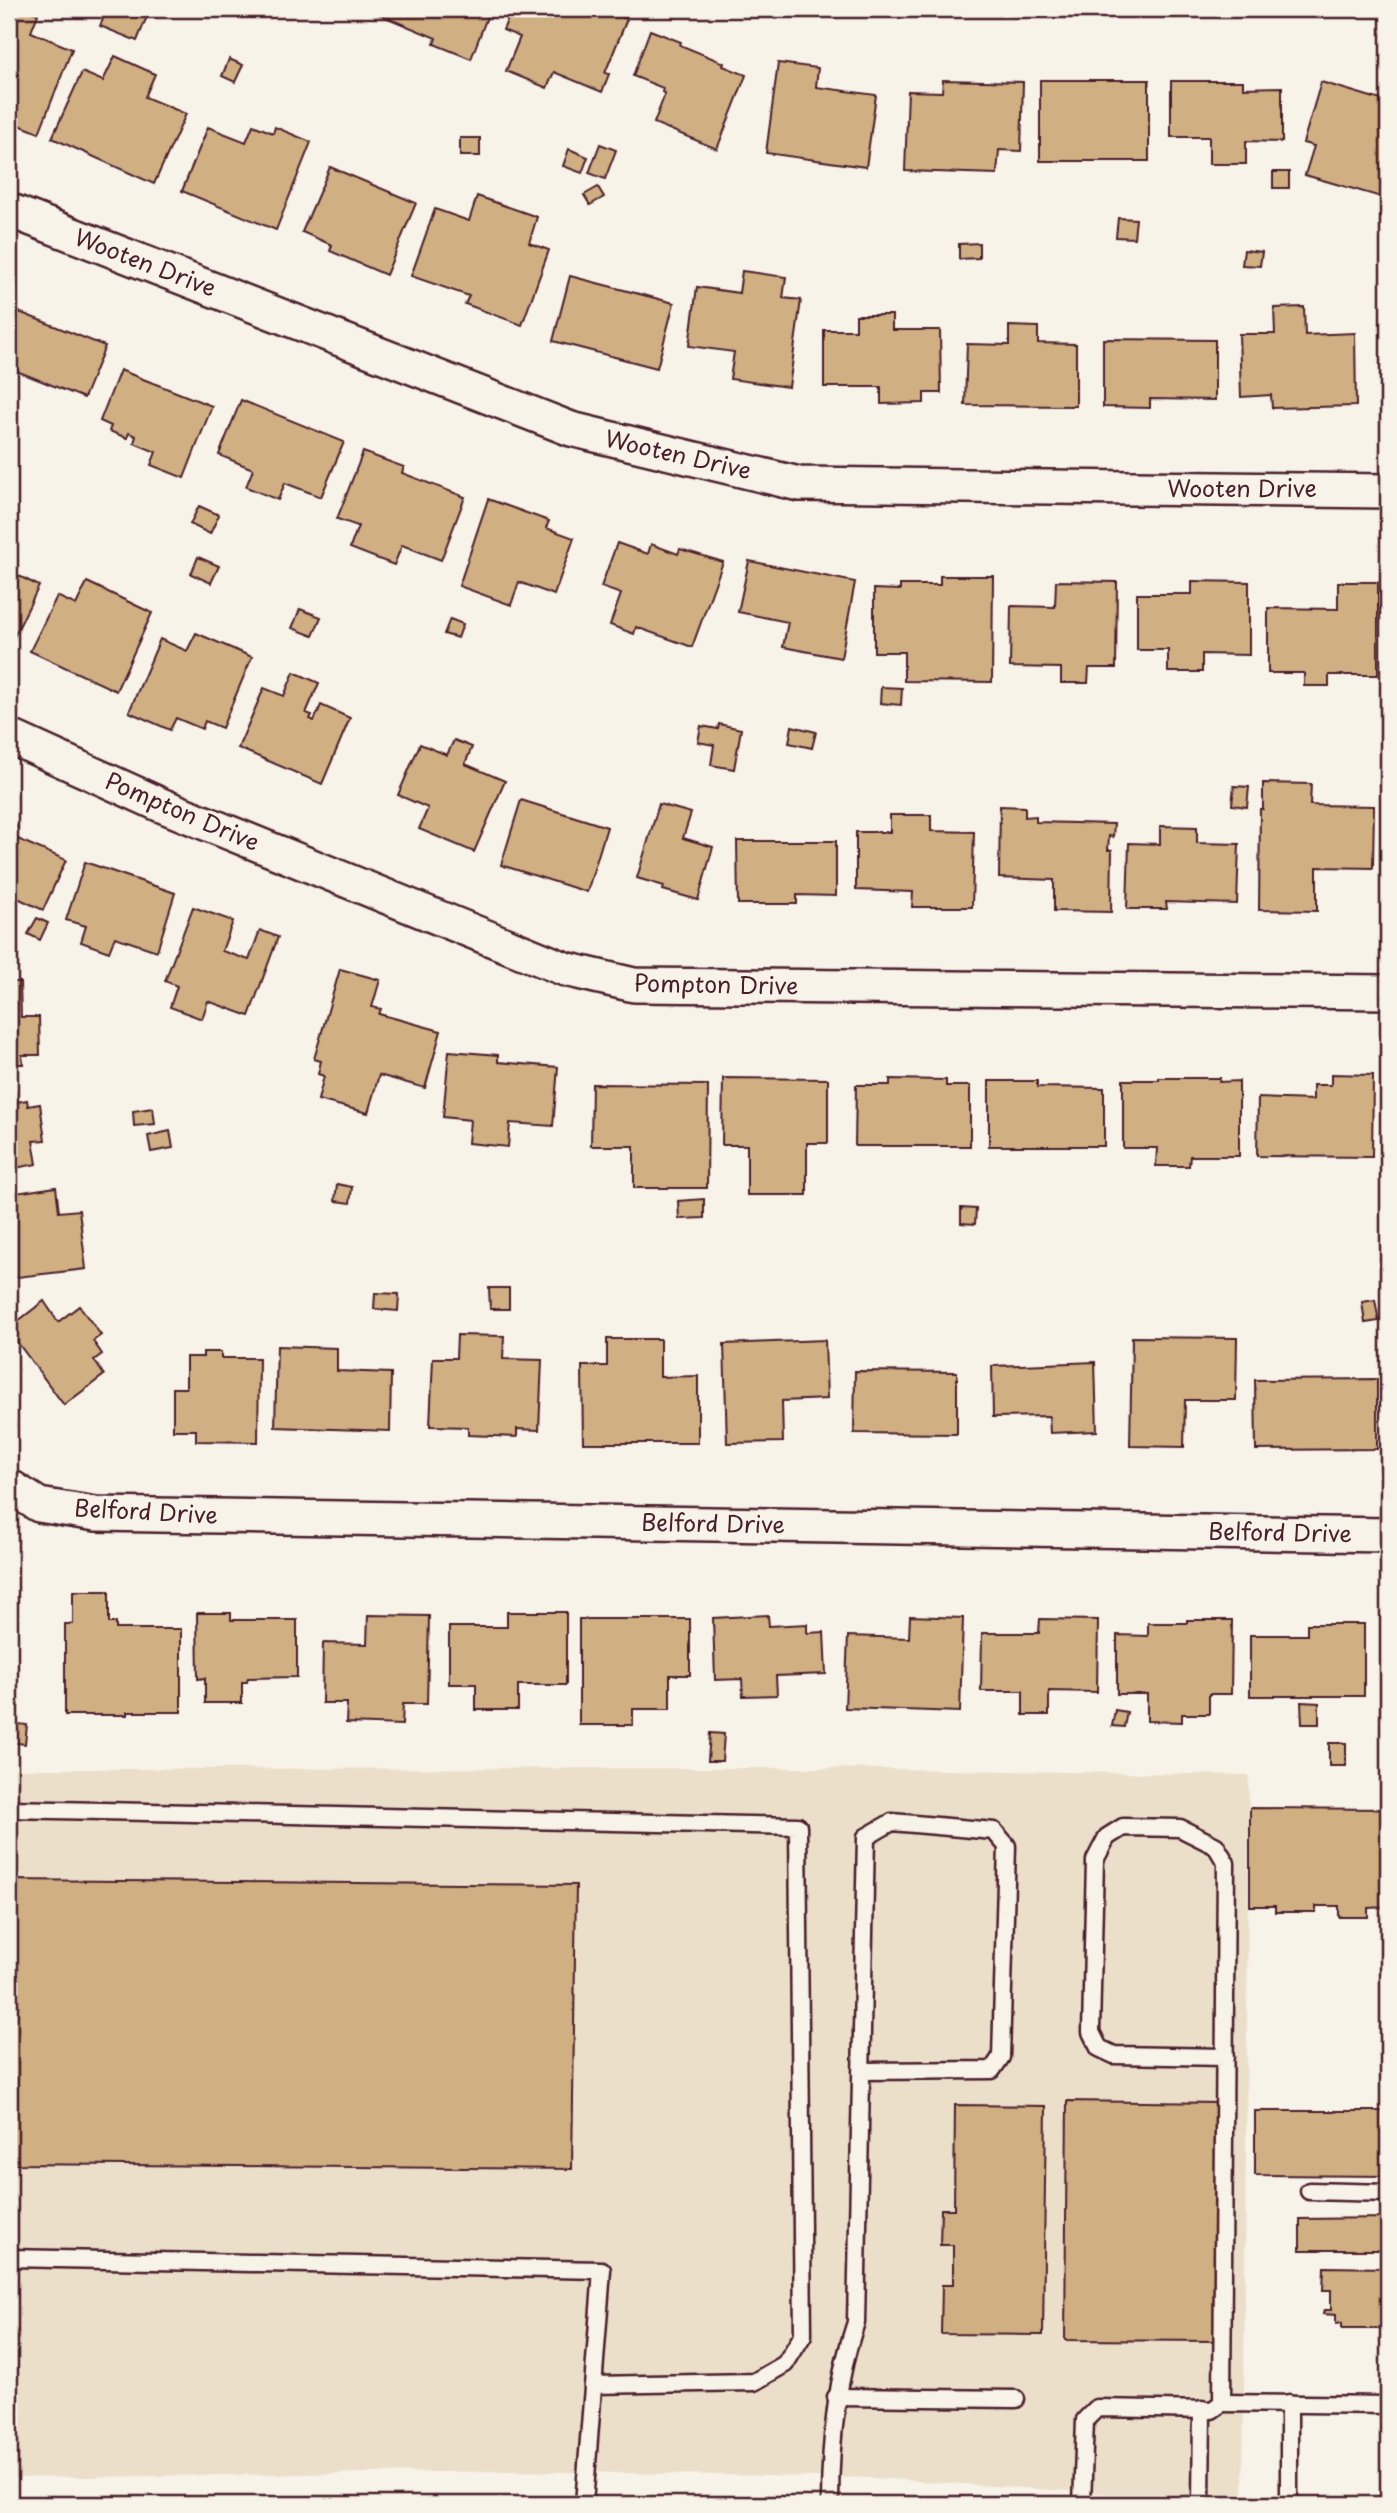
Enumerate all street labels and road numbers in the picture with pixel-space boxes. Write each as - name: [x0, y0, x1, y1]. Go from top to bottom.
- street label: Wooten Drive: [70, 219, 221, 305]
- street label: Wooten Drive: [602, 420, 755, 487]
- street label: Wooten Drive: [1167, 470, 1317, 505]
- street label: Pompton Drive: [100, 762, 265, 859]
- street label: Pompton Drive: [633, 965, 799, 1002]
- street label: Belford Drive: [73, 1489, 219, 1532]
- street label: Belford Drive: [641, 1504, 785, 1541]
- street label: Belford Drive: [1208, 1513, 1352, 1550]

